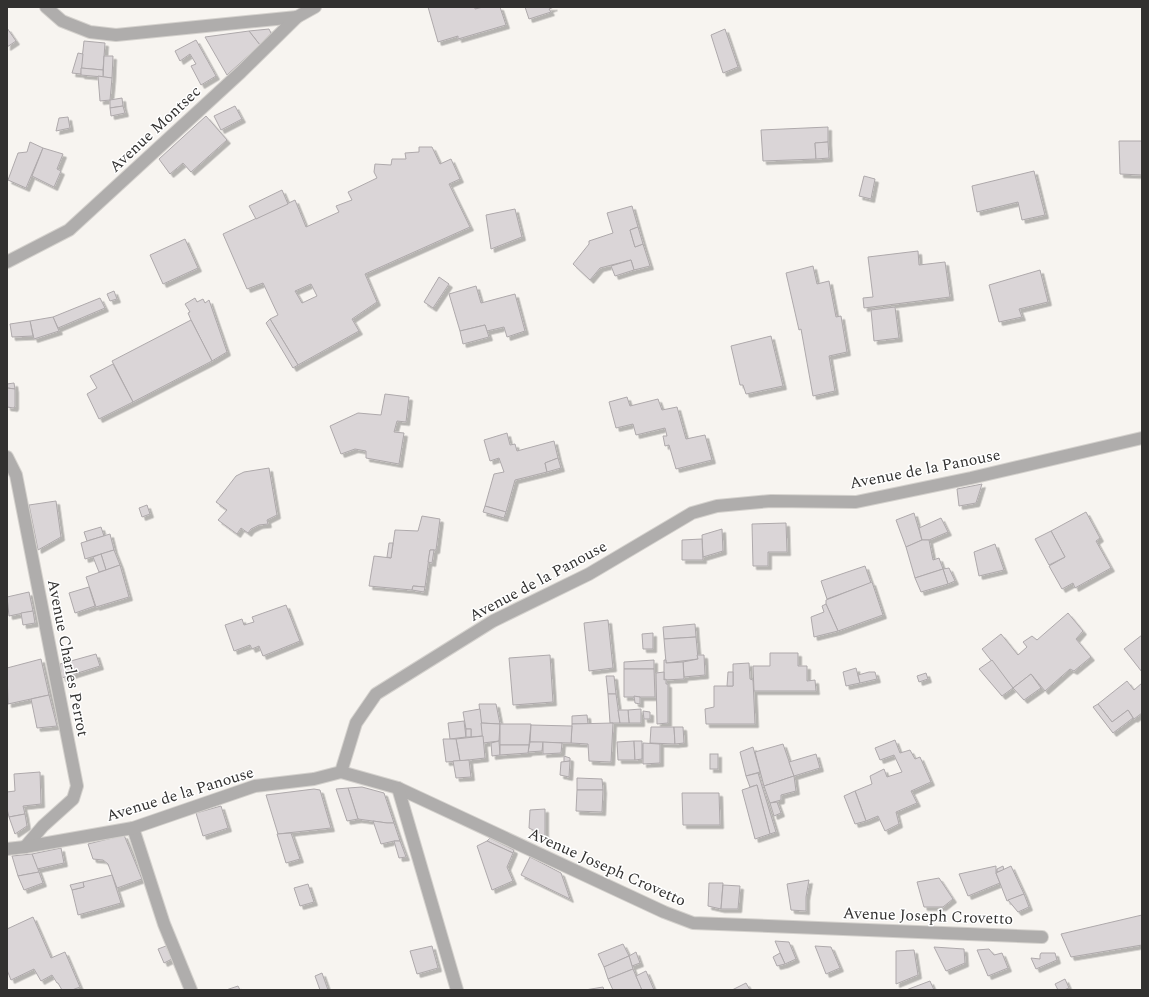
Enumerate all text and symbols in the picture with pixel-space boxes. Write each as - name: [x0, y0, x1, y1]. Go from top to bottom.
- street label: Avenue Montsec: [104, 80, 206, 178]
- street label: Avenue de la Panouse: [847, 443, 1003, 495]
- street label: Avenue de la Panouse: [465, 534, 611, 628]
- street label: Avenue Charles Perrot: [41, 577, 95, 739]
- street label: Avenue de la Panouse: [103, 760, 257, 828]
- street label: Avenue Joseph Crovetto: [524, 821, 690, 913]
- street label: Avenue Joseph Crovetto: [842, 901, 1014, 931]

